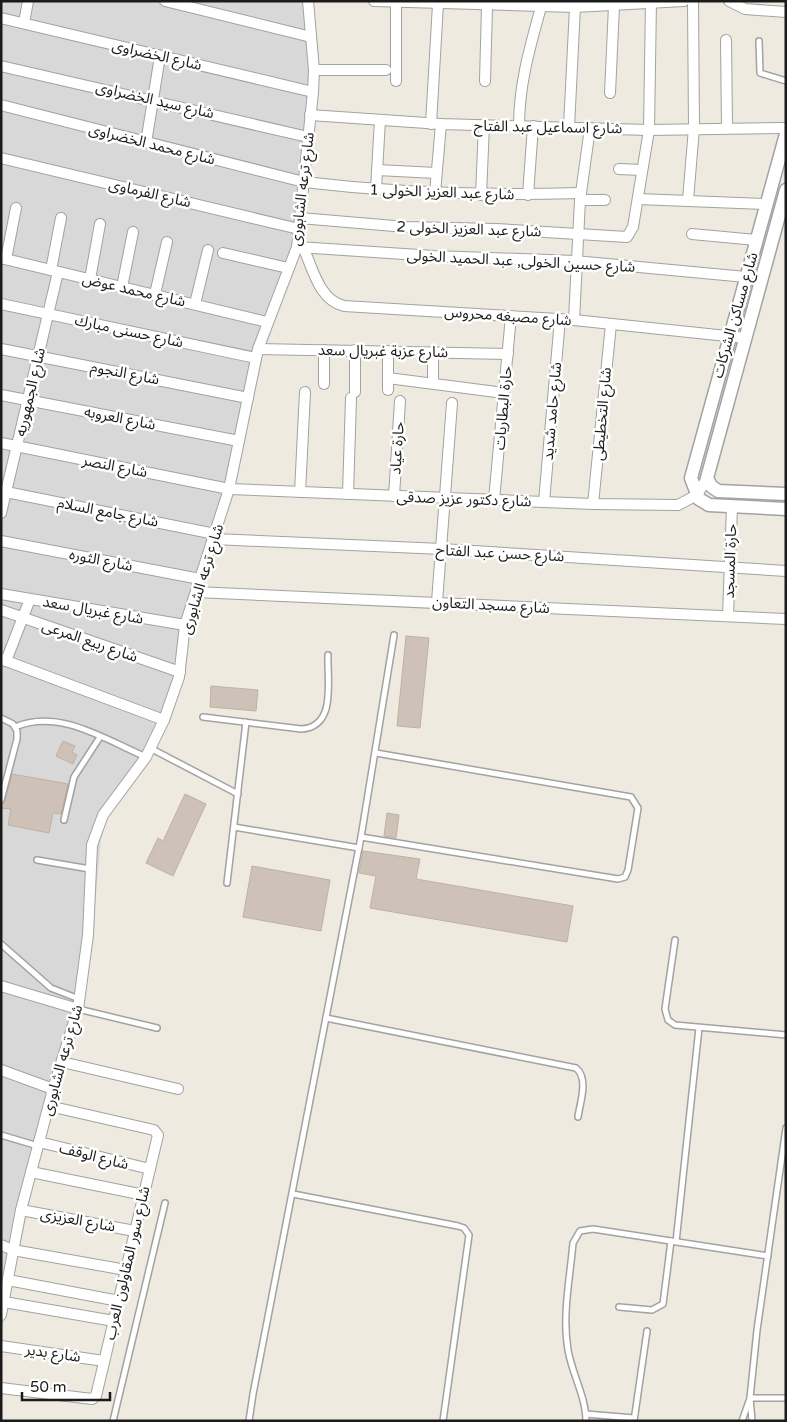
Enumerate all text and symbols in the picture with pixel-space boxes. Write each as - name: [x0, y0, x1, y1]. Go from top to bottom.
- street label: شارع الخضراوى: [110, 36, 204, 77]
- street label: شارع سيد الخضراوى: [93, 78, 216, 125]
- street label: شارع اسماعيل عبد الفتاح: [474, 117, 623, 140]
- street label: شارع محمد الخضراوى: [86, 120, 217, 171]
- street label: شارع ترعه الشابورى: [286, 131, 321, 247]
- street label: شارع الفرماوى: [107, 175, 193, 214]
- street label: شارع عبد العزيز الخولى 1: [369, 180, 515, 207]
- street label: شارع عبد العزيز الخولى 2: [396, 217, 542, 244]
- street label: شارع حسين الخولى, عبد الحميد الخولى: [406, 246, 636, 279]
- street label: شارع مساكن الشركات: [708, 250, 765, 381]
- street label: شارع محمد عوض: [80, 269, 188, 314]
- street label: شارع مصبغه محروس: [444, 303, 573, 332]
- street label: شارع حسنى مبارك: [72, 311, 185, 354]
- street label: شارع عزبة غبريال سعد: [318, 341, 449, 364]
- street label: شارع الجمهوريه: [11, 346, 52, 439]
- street label: شارع النجوم: [89, 358, 161, 391]
- street label: شارع حامد شديد: [539, 361, 568, 461]
- street label: حارة البطاريات: [490, 365, 516, 451]
- street label: شارع التخطيطى: [589, 366, 618, 462]
- street label: شارع العروبه: [82, 402, 157, 437]
- street label: حارة عياد: [386, 421, 408, 475]
- street label: شارع النصر: [79, 451, 149, 484]
- street label: شارع دكتور عزيز صدقى: [396, 488, 532, 513]
- street label: شارع جامع السلام: [55, 493, 160, 534]
- street label: شارع ترعه الشابورى: [177, 521, 230, 637]
- street label: حارة المسجد: [720, 523, 740, 599]
- street label: شارع حسن عبد الفتاح: [435, 541, 565, 568]
- street label: شارع الثوره: [67, 545, 134, 578]
- street label: شارع غبريال سعد: [41, 592, 145, 631]
- street label: شارع مسجد التعاون: [432, 593, 550, 620]
- street label: شارع ربيع المرعى: [39, 616, 140, 669]
- street label: شارع ترعه الشابورى: [38, 1002, 89, 1118]
- street label: شارع الوقف: [57, 1139, 131, 1176]
- street label: شارع سور المقاولون العرب: [101, 1184, 156, 1342]
- street label: شارع العزيزى: [39, 1205, 117, 1238]
- street label: شارع بدير: [23, 1340, 82, 1369]
- scale bar: [22, 1370, 110, 1402]
- text: 50 m: [30, 1378, 67, 1396]

